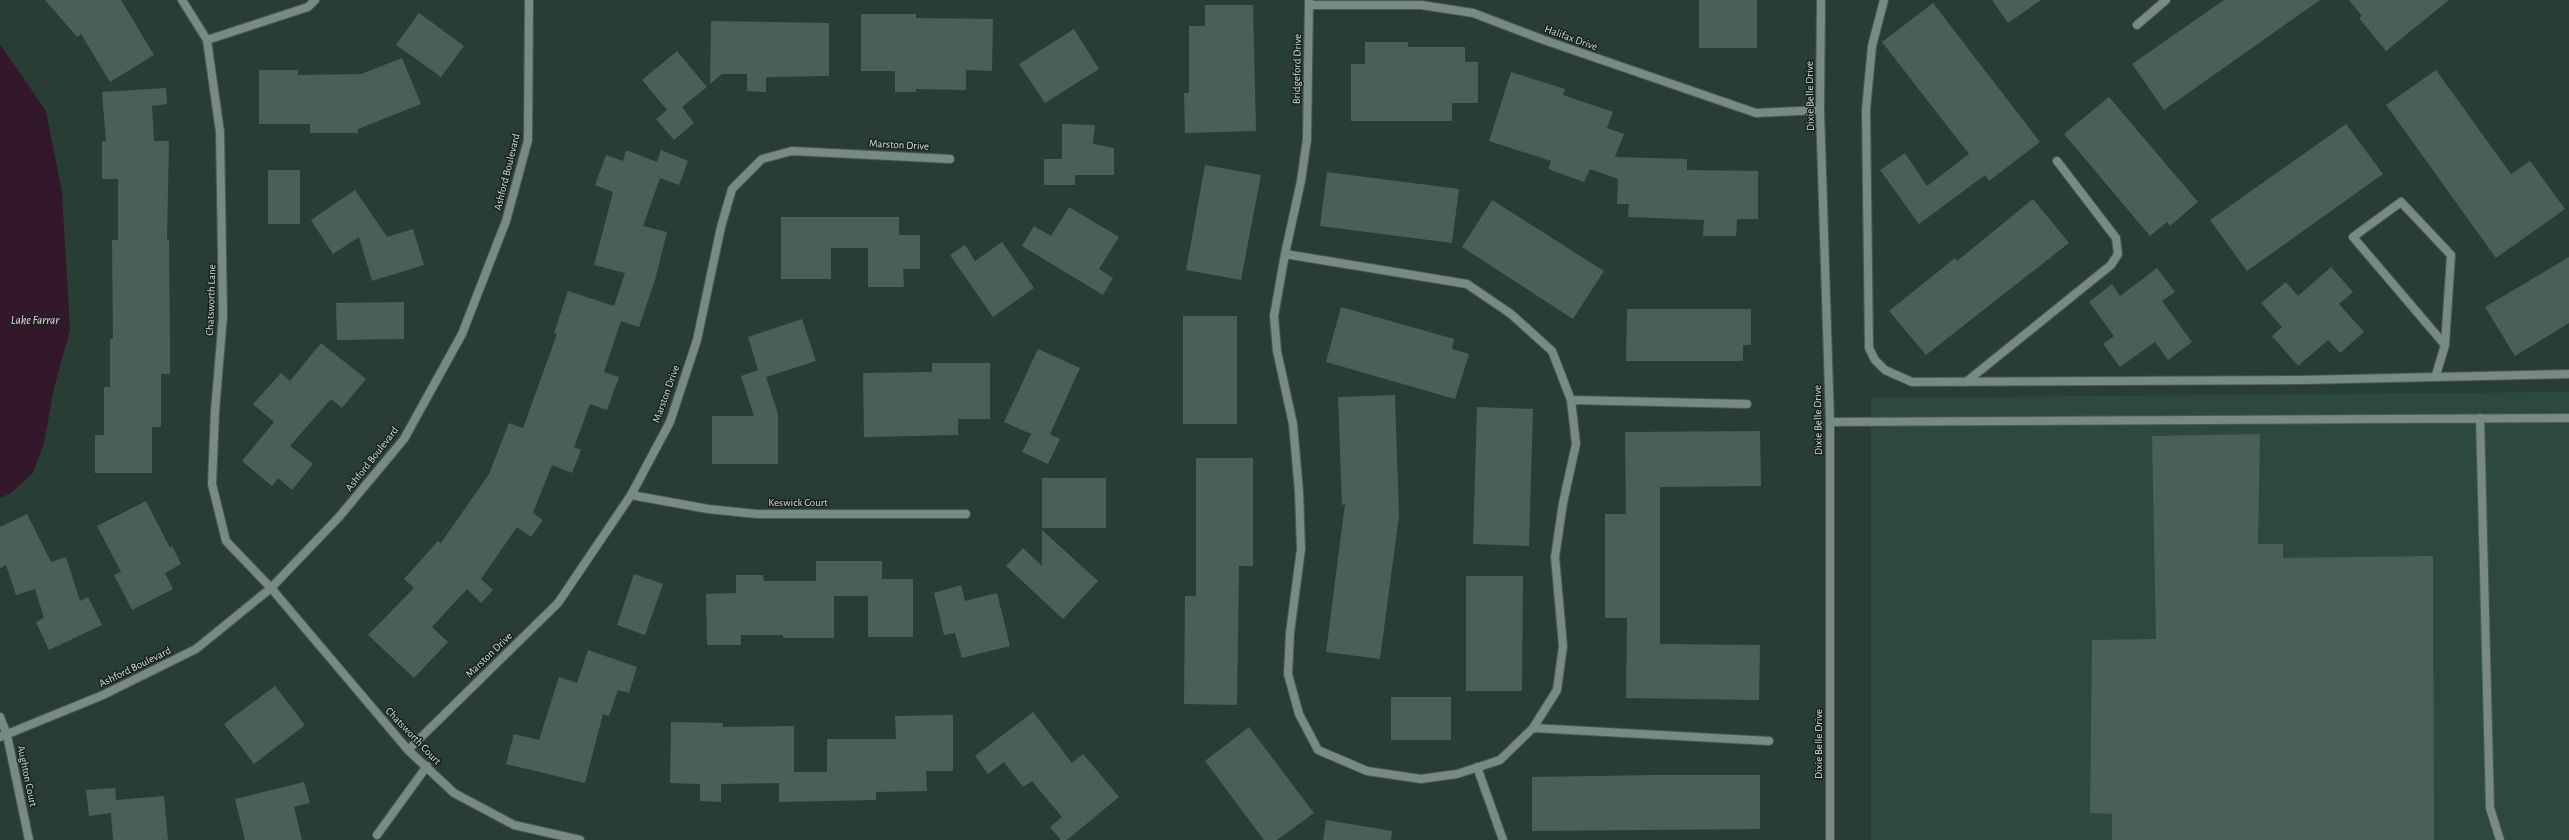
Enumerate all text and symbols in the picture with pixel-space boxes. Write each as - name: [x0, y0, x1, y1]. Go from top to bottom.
- street label: Halifax Drive: [1543, 22, 1599, 54]
- street label: Bridgeford Drive: [1290, 34, 1304, 104]
- street label: Dixie Belle Drive: [1803, 61, 1817, 131]
- street label: Ashford Boulevard: [491, 132, 523, 212]
- street label: Marston Drive: [869, 137, 929, 153]
- street label: Chatsworth Lane: [203, 264, 219, 336]
- water label: Lake Farrar: [11, 313, 59, 327]
- street label: Marston Drive: [650, 363, 682, 425]
- street label: Dixie Belle Drive: [1811, 385, 1825, 455]
- street label: Ashford Boulevard: [343, 424, 401, 494]
- street label: Keswick Court: [768, 496, 828, 510]
- street label: Marston Drive: [463, 629, 515, 681]
- street label: Ashford Boulevard: [97, 644, 173, 690]
- street label: Chatsworth Court: [382, 705, 444, 767]
- street label: Dixie Belle Drive: [1812, 709, 1826, 779]
- street label: Aughton Court: [14, 744, 40, 808]

